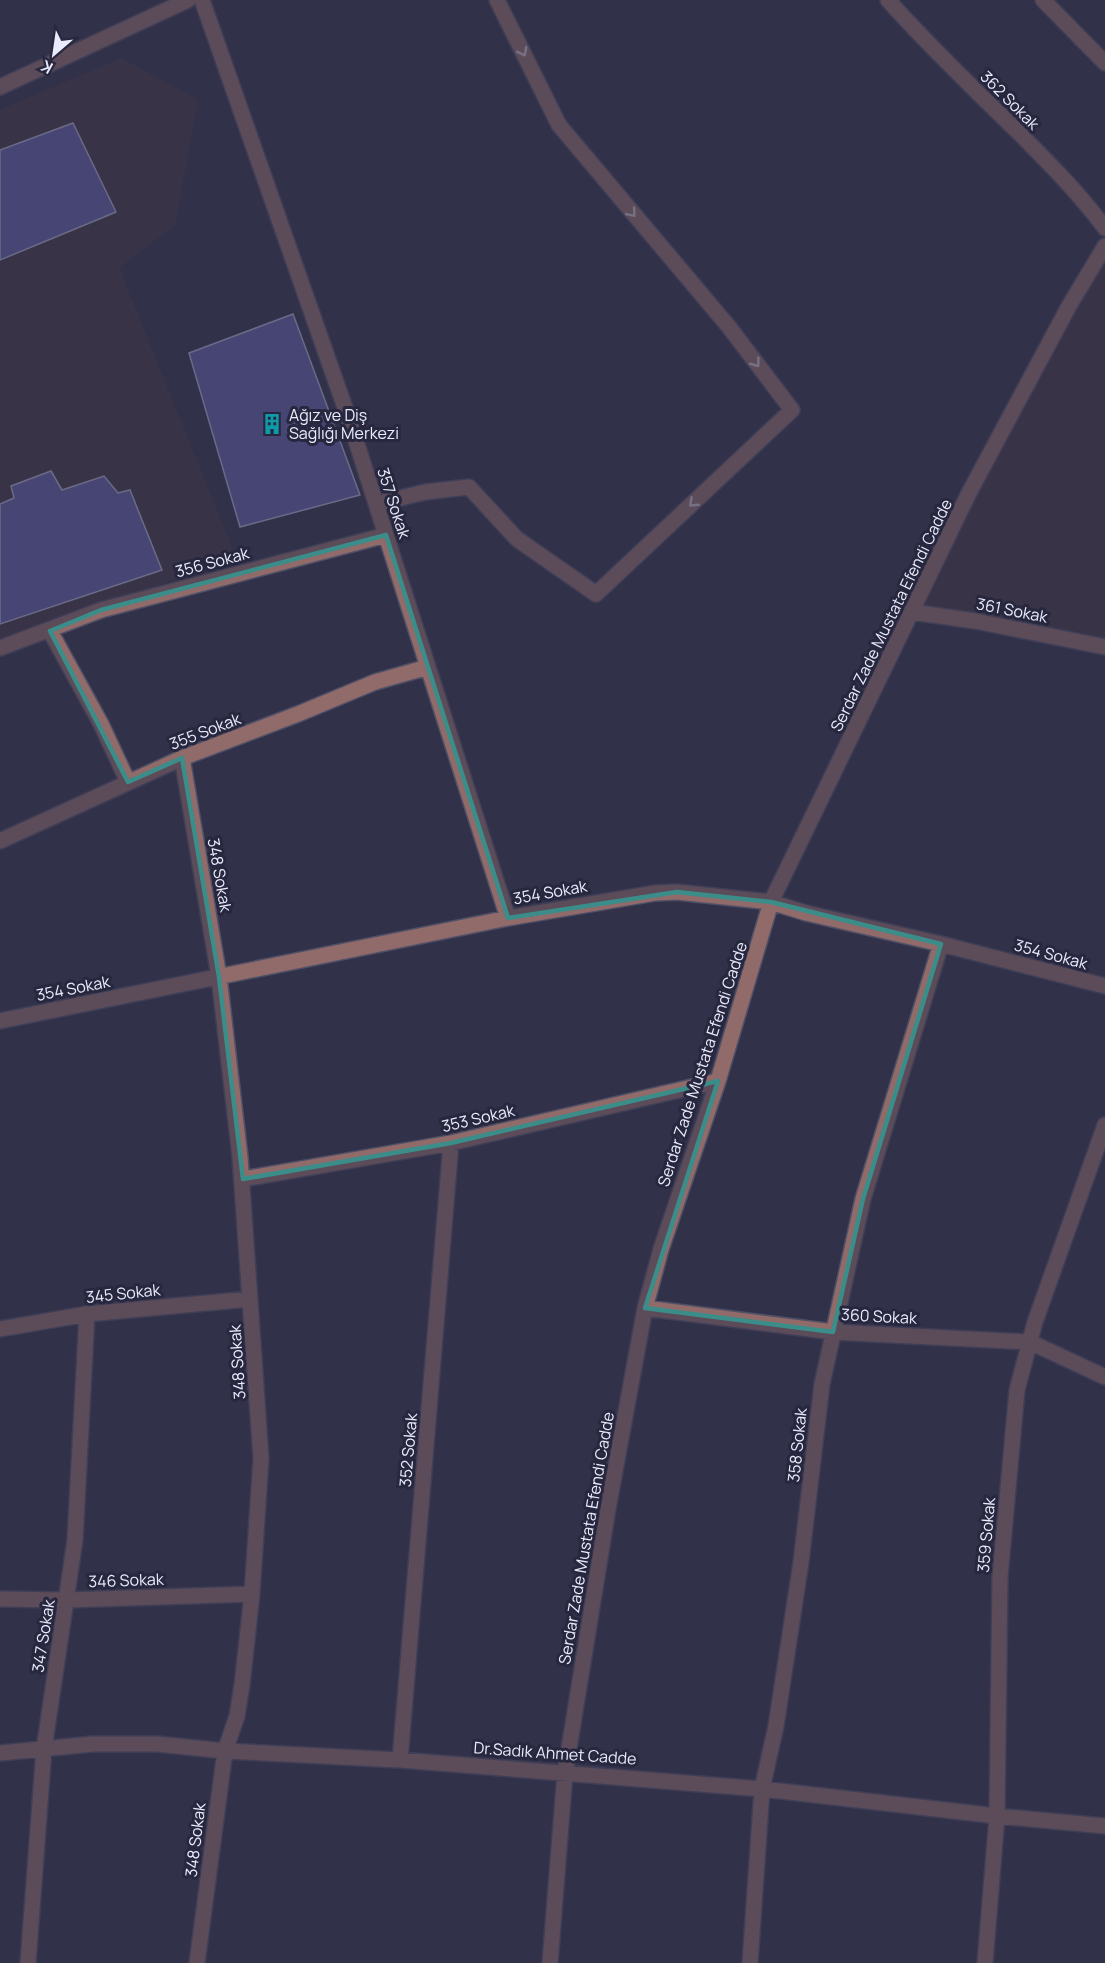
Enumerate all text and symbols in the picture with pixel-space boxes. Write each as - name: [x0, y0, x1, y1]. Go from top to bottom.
- north arrow: [24, 24, 84, 84]
- one-way arrow: [516, 46, 527, 57]
- text: K: [36, 55, 57, 79]
- street label: 362 Sokak: [976, 66, 1045, 135]
- one-way arrow: [625, 206, 636, 217]
- one-way arrow: [749, 356, 760, 367]
- place label: Ağız ve Diş Sağlığı Merkezi: [289, 404, 399, 444]
- building icon: Ağız ve Diş Sağlığı Merkezi: [260, 412, 284, 436]
- street label: 357 Sokak: [372, 465, 416, 542]
- street label: Serdar Zade Mustata Efendi Cadde: [825, 495, 957, 735]
- one-way arrow: [689, 496, 700, 507]
- street label: 356 Sokak: [173, 541, 252, 582]
- street label: 361 Sokak: [975, 592, 1051, 628]
- street label: 355 Sokak: [166, 707, 245, 755]
- street label: 348 Sokak: [203, 836, 238, 915]
- street label: 354 Sokak: [511, 874, 590, 909]
- street label: 354 Sokak: [1012, 934, 1091, 975]
- street label: Serdar Zade Mustata Efendi Cadde: [652, 939, 752, 1189]
- street label: 354 Sokak: [34, 970, 113, 1006]
- street label: 353 Sokak: [439, 1099, 518, 1137]
- street label: 345 Sokak: [85, 1278, 162, 1308]
- street label: 360 Sokak: [841, 1303, 918, 1329]
- street label: 348 Sokak: [223, 1323, 251, 1400]
- street label: 358 Sokak: [782, 1406, 812, 1483]
- street label: Serdar Zade Mustata Efendi Cadde: [553, 1410, 619, 1666]
- street label: 352 Sokak: [394, 1411, 422, 1488]
- street label: 359 Sokak: [972, 1495, 1000, 1573]
- street label: 346 Sokak: [88, 1568, 165, 1592]
- street label: 347 Sokak: [26, 1597, 60, 1674]
- street label: Dr.Sadık Ahmet Cadde: [473, 1736, 637, 1770]
- street label: 348 Sokak: [180, 1800, 211, 1878]

